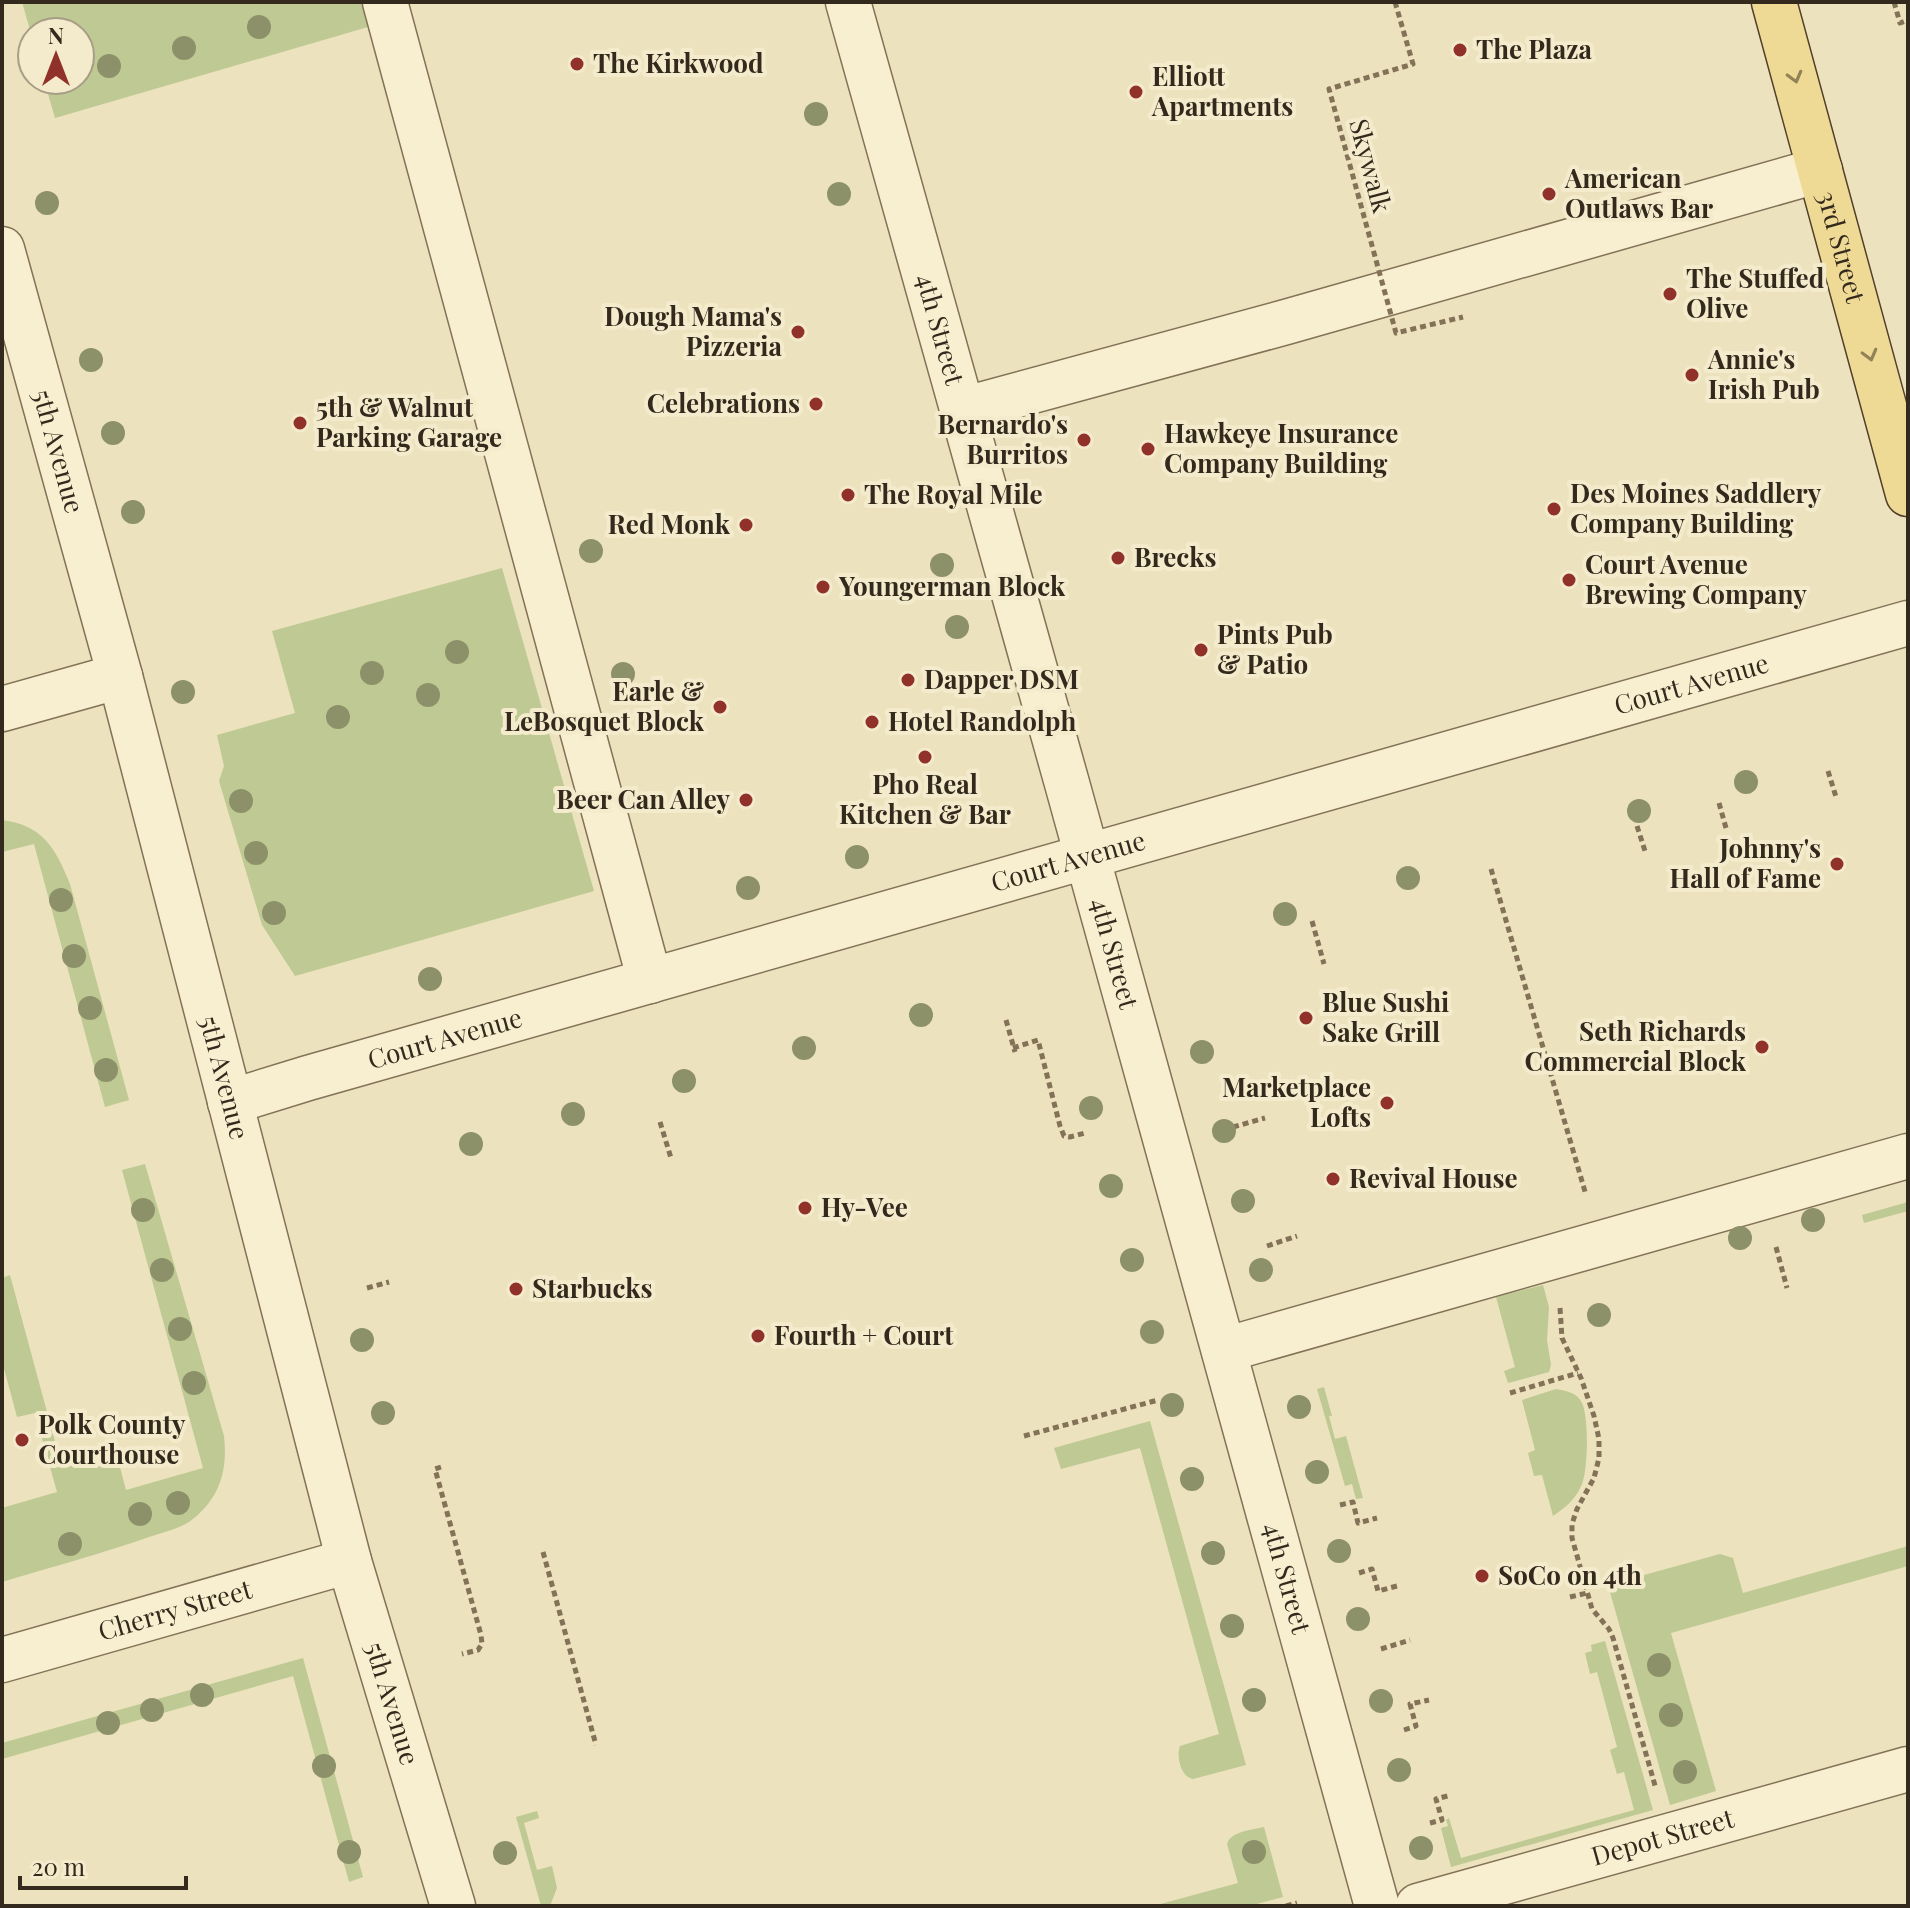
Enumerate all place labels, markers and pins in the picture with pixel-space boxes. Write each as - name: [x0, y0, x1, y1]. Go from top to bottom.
- place label: The Plaza: [1476, 31, 1592, 66]
- marker: The Plaza: [1451, 41, 1469, 59]
- place label: The Kirkwood: [593, 45, 764, 80]
- marker: The Kirkwood: [568, 55, 586, 73]
- place label: Elliott Apartments: [1151, 58, 1293, 123]
- marker: Elliott Apartments: [1127, 83, 1145, 101]
- place label: American Outlaws Bar: [1564, 160, 1713, 225]
- marker: American Outlaws Bar: [1540, 185, 1558, 203]
- place label: The Stuffed Olive: [1686, 260, 1825, 325]
- marker: The Stuffed Olive: [1661, 285, 1679, 303]
- place label: Dough Mama's Pizzeria: [604, 298, 783, 363]
- marker: Dough Mama's Pizzeria: [789, 323, 807, 341]
- place label: Annie's Irish Pub: [1707, 341, 1820, 406]
- marker: Annie's Irish Pub: [1683, 366, 1701, 384]
- place label: Celebrations: [647, 385, 800, 420]
- place label: 5th & Walnut Parking Garage: [316, 389, 502, 454]
- marker: Celebrations: [807, 395, 825, 413]
- place label: Bernardo's Burritos: [937, 406, 1068, 471]
- marker: 5th & Walnut Parking Garage: [291, 414, 309, 432]
- place label: Hawkeye Insurance Company Building: [1164, 415, 1398, 480]
- marker: Bernardo's Burritos: [1075, 431, 1093, 449]
- marker: Hawkeye Insurance Company Building: [1139, 440, 1157, 458]
- place label: Des Moines Saddlery Company Building: [1570, 475, 1822, 540]
- place label: The Royal Mile: [864, 476, 1043, 511]
- marker: The Royal Mile: [839, 486, 857, 504]
- marker: Des Moines Saddlery Company Building: [1545, 500, 1563, 518]
- place label: Red Monk: [608, 506, 731, 541]
- marker: Red Monk: [737, 516, 755, 534]
- place label: Brecks: [1134, 539, 1216, 574]
- place label: Court Avenue Brewing Company: [1585, 546, 1807, 611]
- marker: Brecks: [1109, 549, 1127, 567]
- place label: Youngerman Block: [838, 568, 1066, 603]
- marker: Court Avenue Brewing Company: [1560, 571, 1578, 589]
- marker: Youngerman Block: [814, 578, 832, 596]
- place label: Pints Pub & Patio: [1217, 616, 1333, 681]
- marker: Pints Pub & Patio: [1192, 641, 1210, 659]
- place label: Dapper DSM: [924, 661, 1079, 696]
- marker: Dapper DSM: [899, 671, 917, 689]
- place label: Earle & LeBosquet Block: [504, 673, 705, 738]
- marker: Earle & LeBosquet Block: [711, 698, 729, 716]
- place label: Hotel Randolph: [888, 703, 1076, 738]
- marker: Hotel Randolph: [863, 713, 881, 731]
- marker: Pho Real Kitchen & Bar: [916, 748, 934, 766]
- place label: Pho Real Kitchen & Bar: [839, 766, 1011, 831]
- place label: Beer Can Alley: [556, 781, 730, 816]
- marker: Beer Can Alley: [737, 791, 755, 809]
- place label: Johnny's Hall of Fame: [1670, 830, 1821, 895]
- marker: Johnny's Hall of Fame: [1828, 855, 1846, 873]
- place label: Blue Sushi Sake Grill: [1322, 984, 1449, 1049]
- marker: Blue Sushi Sake Grill: [1297, 1009, 1315, 1027]
- place label: Seth Richards Commercial Block: [1525, 1013, 1747, 1078]
- marker: Seth Richards Commercial Block: [1753, 1038, 1771, 1056]
- place label: Marketplace Lofts: [1222, 1069, 1371, 1134]
- marker: Marketplace Lofts: [1378, 1094, 1396, 1112]
- place label: Revival House: [1349, 1160, 1518, 1195]
- marker: Revival House: [1324, 1170, 1342, 1188]
- place label: Hy-Vee: [821, 1189, 908, 1224]
- marker: Hy-Vee: [796, 1199, 814, 1217]
- place label: Starbucks: [532, 1270, 653, 1305]
- marker: Starbucks: [507, 1280, 525, 1298]
- place label: Fourth + Court: [774, 1317, 954, 1352]
- marker: Fourth + Court: [749, 1327, 767, 1345]
- place label: Polk County Courthouse: [38, 1406, 186, 1471]
- marker: Polk County Courthouse: [13, 1431, 31, 1449]
- place label: SoCo on 4th: [1498, 1557, 1642, 1592]
- marker: SoCo on 4th: [1473, 1567, 1491, 1585]

